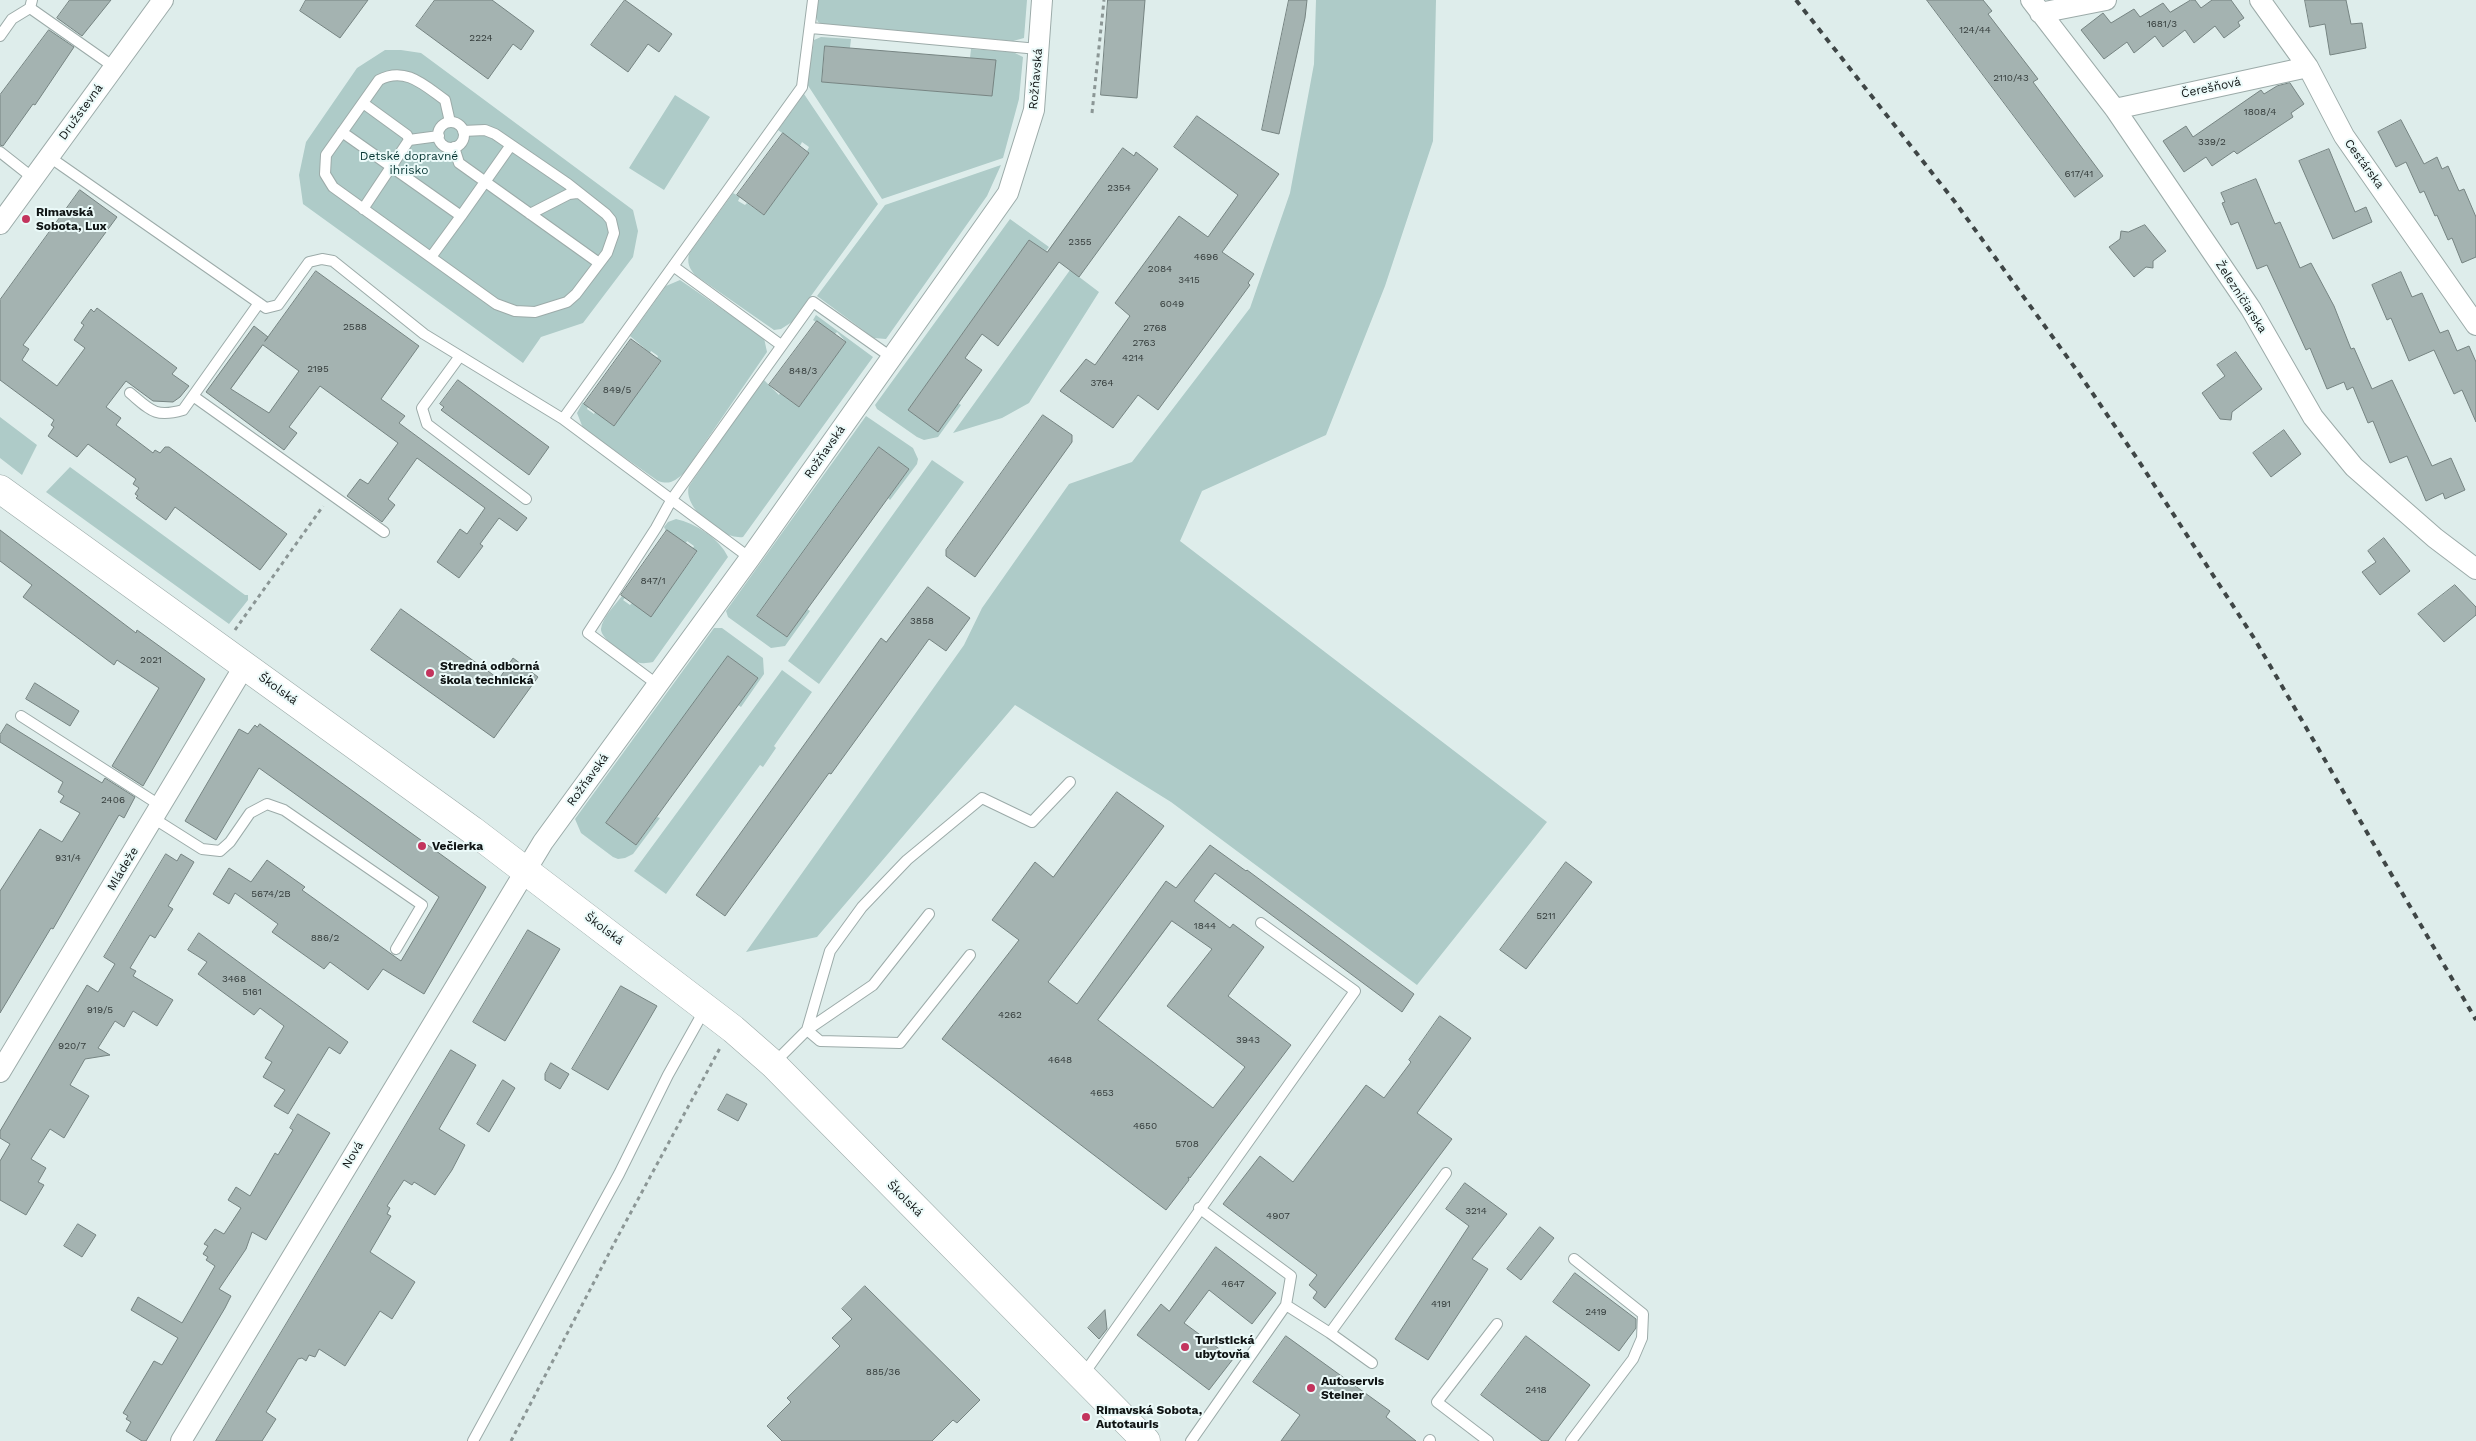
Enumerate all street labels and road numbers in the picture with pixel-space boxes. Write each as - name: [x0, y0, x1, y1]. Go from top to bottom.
- street label: Rožňavská: [1026, 48, 1046, 110]
- street label: Čerešňová: [2180, 75, 2242, 101]
- street label: Družstevná: [56, 81, 106, 143]
- street label: Cestárska: [2341, 136, 2387, 192]
- street label: Železničiarska: [2212, 258, 2270, 336]
- street label: Rožňavská: [802, 423, 848, 481]
- street label: Školská: [256, 670, 300, 708]
- street label: Rožňavská: [564, 751, 612, 809]
- street label: Mládeže: [104, 845, 142, 893]
- street label: Školská: [582, 910, 626, 948]
- street label: Nová: [339, 1139, 367, 1171]
- street label: Školská: [884, 1178, 926, 1220]

